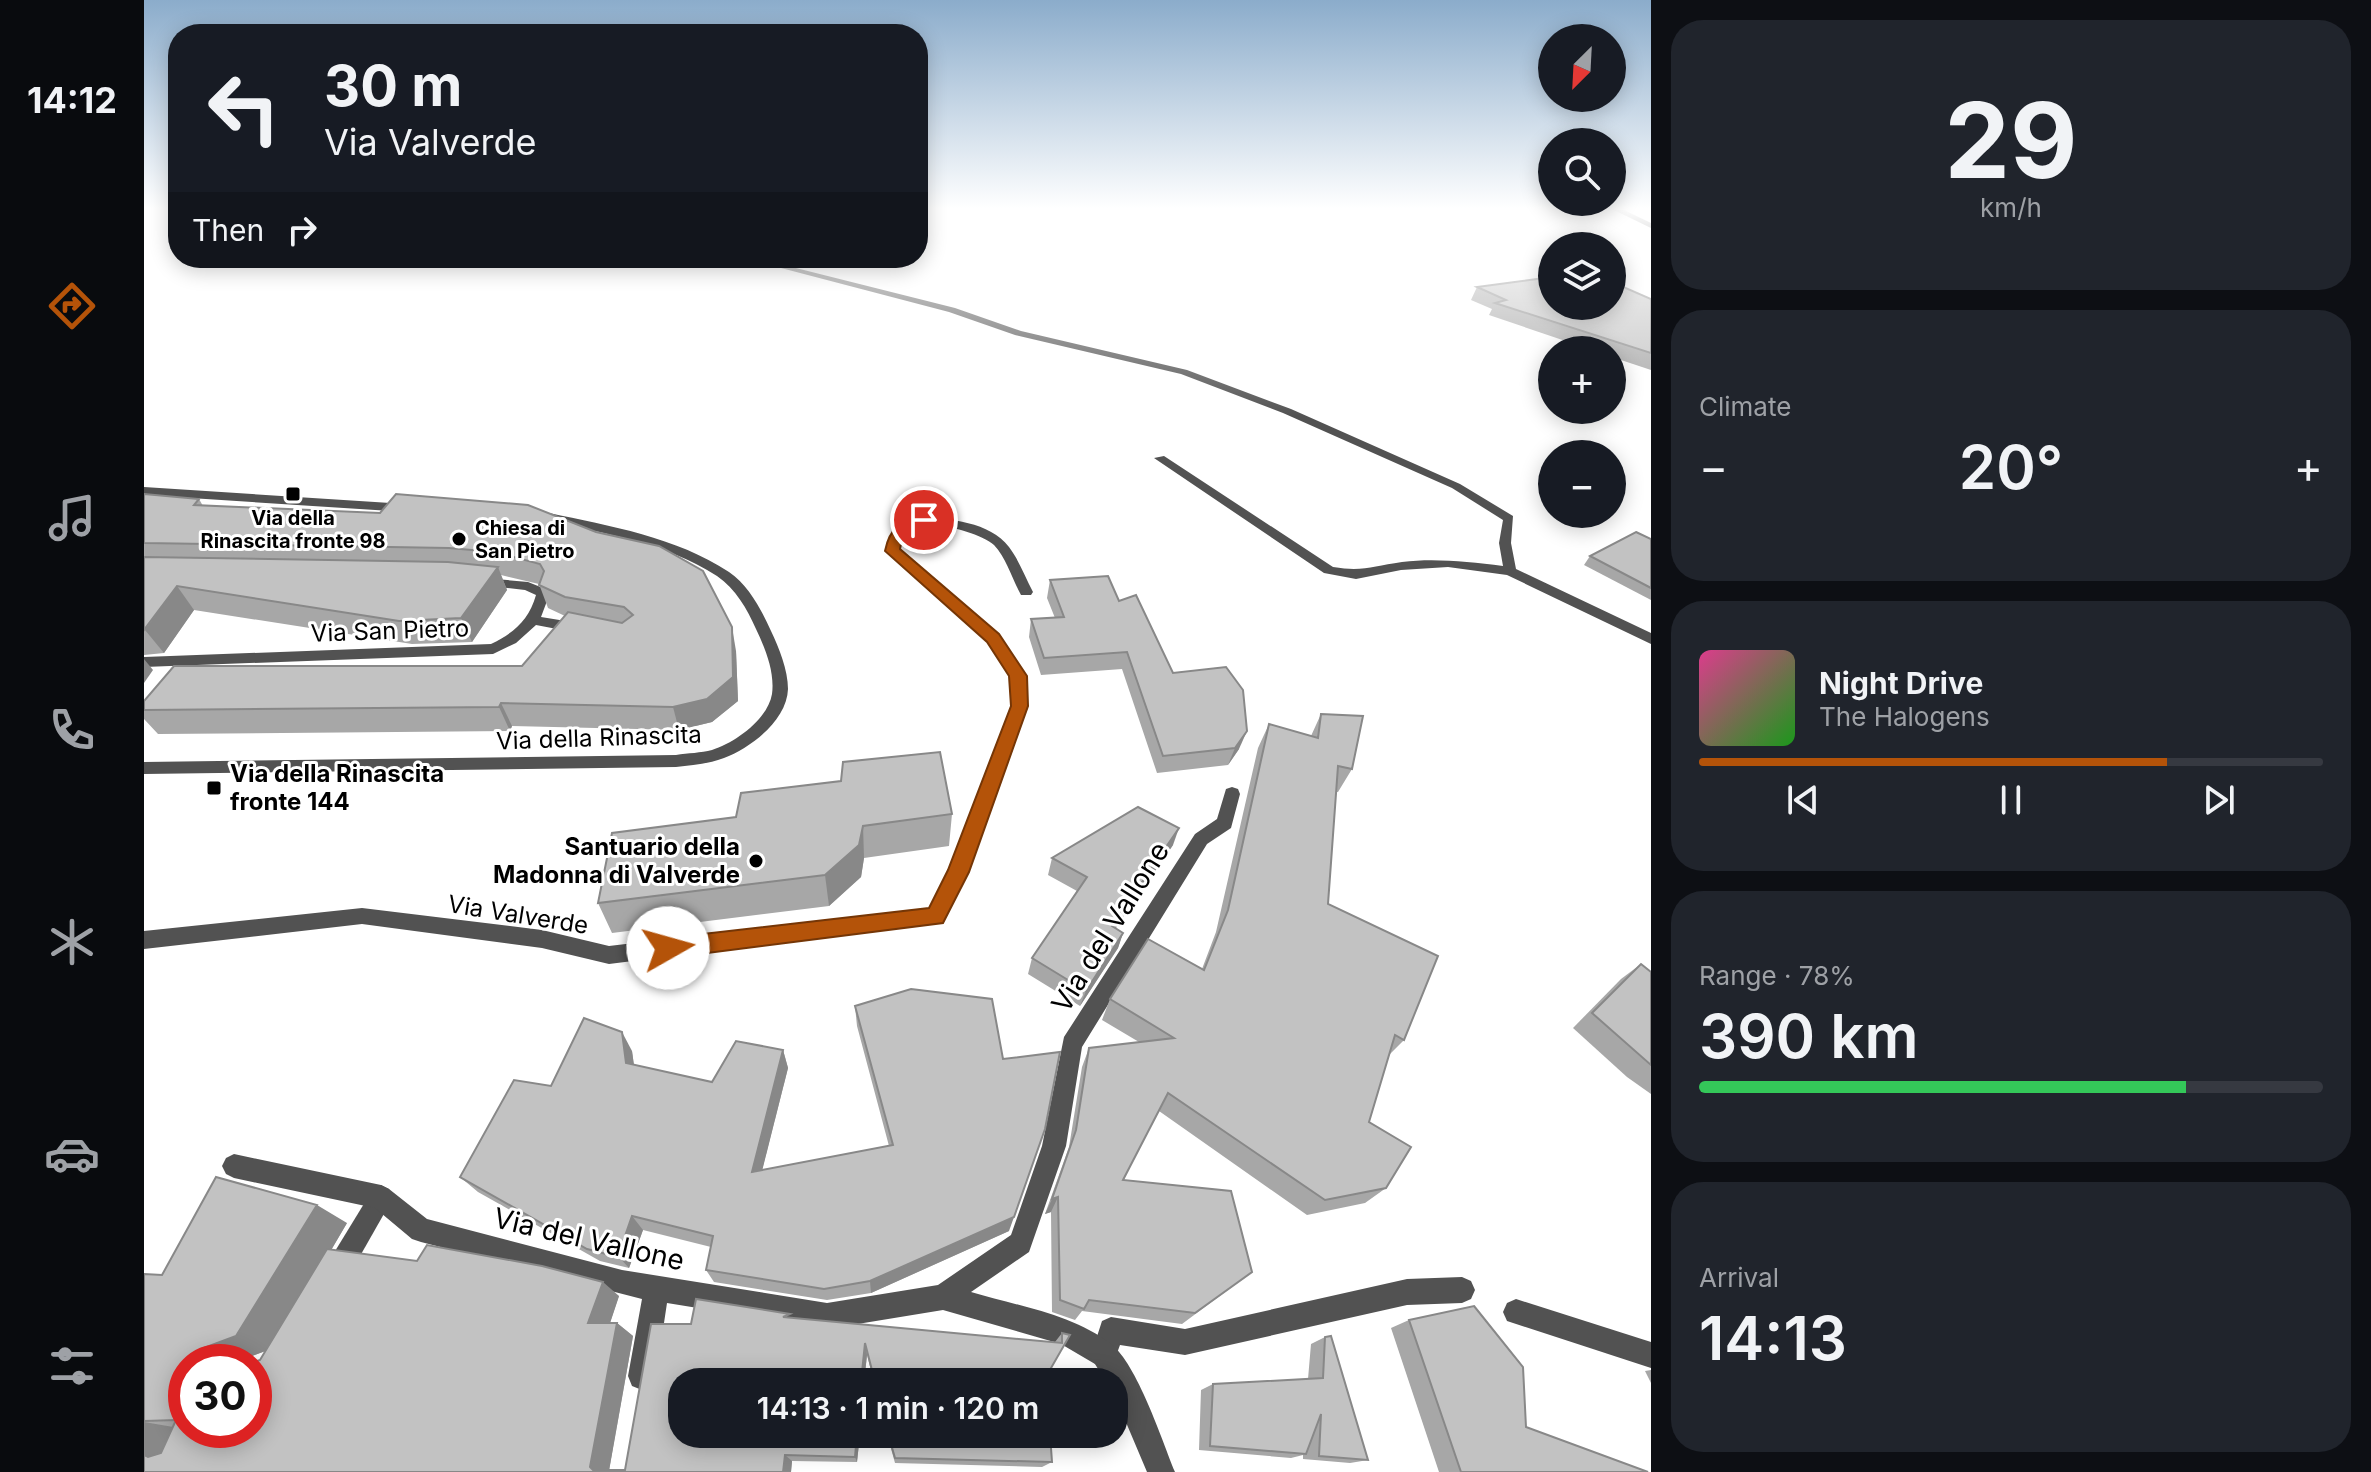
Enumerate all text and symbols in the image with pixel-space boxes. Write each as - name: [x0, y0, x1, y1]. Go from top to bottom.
- north arrow: [1538, 24, 1626, 112]
- map controls: [1538, 24, 1626, 528]
- text: 30 m: [324, 52, 462, 120]
- icon: left: [192, 56, 296, 160]
- text: 29: [1944, 77, 2078, 203]
- text: 14:12: [27, 78, 117, 122]
- text: Via Valverde: [324, 120, 537, 164]
- button: search: [1538, 128, 1626, 216]
- text: km/h: [1980, 192, 2042, 223]
- icon: right: [280, 208, 324, 252]
- text: Then: [192, 212, 264, 248]
- button: layers: [1538, 232, 1626, 320]
- icon: directions: [44, 278, 100, 334]
- button: +: [1538, 336, 1626, 424]
- text: Climate: [1699, 391, 1791, 422]
- text: 20°: [1959, 431, 2063, 503]
- button: −: [1538, 440, 1626, 528]
- text: −: [1699, 440, 1728, 494]
- text: +: [2294, 440, 2323, 494]
- marker: Via della Rinascita fronte 98: [284, 485, 302, 503]
- pin: [890, 486, 958, 554]
- icon: music: [44, 490, 100, 546]
- icon: arrive: [902, 498, 946, 542]
- place label: Via della Rinascita fronte 98: [201, 506, 385, 553]
- place label: Chiesa di San Pietro: [475, 516, 574, 563]
- marker: Chiesa di San Pietro: [450, 530, 468, 548]
- street label: Via San Pietro: [310, 613, 470, 648]
- text: Night Drive: [1819, 665, 1983, 701]
- text: The Halogens: [1819, 701, 1990, 732]
- icon: phone: [44, 702, 100, 758]
- street label: Via della Rinascita: [496, 719, 702, 756]
- place label: Via della Rinascita fronte 144: [230, 759, 444, 816]
- icon: previous: [1781, 778, 1825, 822]
- icon: pause: [1989, 778, 2033, 822]
- icon: next: [2197, 778, 2241, 822]
- marker: Via della Rinascita fronte 144: [205, 779, 223, 797]
- place label: Santuario della Madonna di Valverde: [493, 832, 740, 889]
- street label: Via del Vallone: [1044, 835, 1176, 1019]
- marker: Santuario della Madonna di Valverde: [747, 852, 765, 870]
- street label: Via Valverde: [446, 889, 590, 940]
- position arrow: [626, 906, 710, 990]
- icon: climate: [44, 914, 100, 970]
- text: Range · 78%: [1699, 960, 1855, 991]
- text: 390 km: [1699, 1000, 1918, 1072]
- icon: car: [44, 1126, 100, 1182]
- street label: Via del Vallone: [490, 1201, 688, 1277]
- text: Arrival: [1699, 1262, 1779, 1293]
- text: 14:13: [1699, 1302, 1847, 1374]
- icon: filters: [44, 1338, 100, 1394]
- speed limit sign: 30: [168, 1344, 272, 1448]
- text: 14:13 · 1 min · 120 m: [757, 1390, 1039, 1426]

